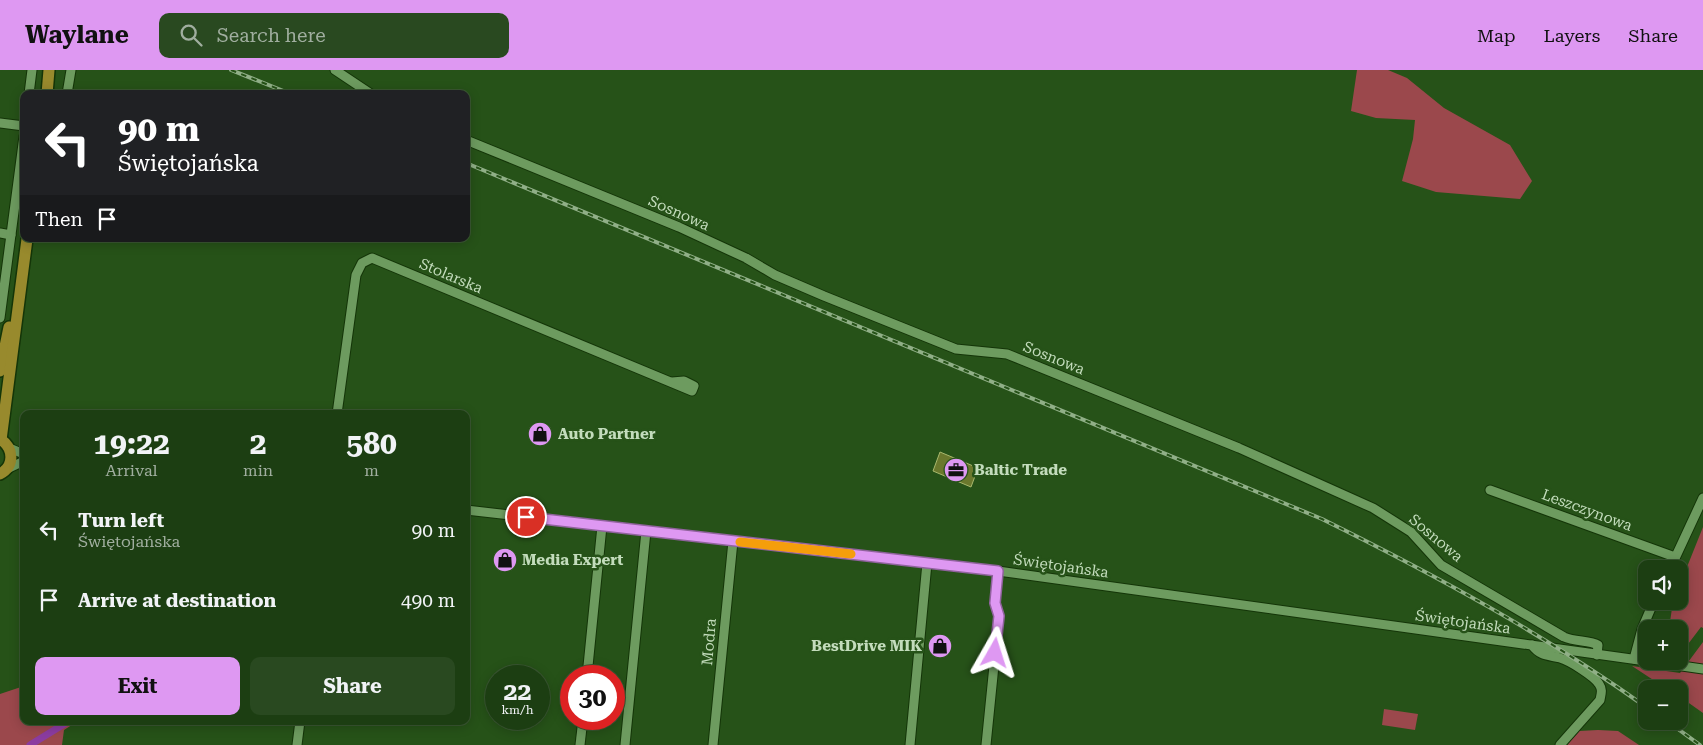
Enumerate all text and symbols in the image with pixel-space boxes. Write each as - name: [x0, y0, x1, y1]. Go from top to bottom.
- search box: [159, 13, 509, 58]
- text: Waylane: [25, 21, 129, 49]
- icon: search: [177, 21, 205, 49]
- text: Search here: [217, 24, 326, 47]
- text: Map: [1477, 25, 1516, 46]
- text: Layers: [1544, 25, 1600, 46]
- text: Share: [1628, 25, 1678, 46]
- text: 90 m: [118, 109, 200, 150]
- icon: left: [35, 110, 100, 175]
- text: Świętojańska: [118, 151, 259, 176]
- street label: Sosnowa: [646, 192, 712, 234]
- icon: arrive: [93, 205, 121, 233]
- text: Then: [35, 208, 83, 231]
- street label: Stolarska: [417, 255, 485, 297]
- street label: Sosnowa: [1021, 338, 1087, 378]
- shop icon: Auto Partner: [527, 421, 553, 447]
- place label: Auto Partner: [558, 425, 656, 443]
- text: 19:22: [93, 426, 170, 461]
- text: 2: [250, 426, 266, 461]
- text: 580: [346, 426, 397, 461]
- office icon: Baltic Trade: [943, 457, 969, 483]
- text: Arrival: [106, 461, 158, 480]
- text: min: [243, 461, 273, 480]
- text: m: [364, 461, 379, 480]
- place label: Baltic Trade: [974, 461, 1067, 479]
- street label: Leszczynowa: [1539, 485, 1635, 535]
- pin: [505, 496, 547, 538]
- icon: arrive: [512, 503, 540, 531]
- text: Turn left: [78, 509, 164, 532]
- street label: Sosnowa: [1405, 510, 1467, 566]
- icon: left: [35, 516, 63, 544]
- text: 90 m: [412, 519, 455, 542]
- text: Świętojańska: [78, 532, 180, 551]
- shop icon: Media Expert: [492, 547, 518, 573]
- street label: Świętojańska: [1012, 549, 1110, 582]
- place label: Media Expert: [522, 551, 623, 569]
- map controls: [1638, 560, 1688, 730]
- button: sound: [1638, 560, 1688, 610]
- icon: arrive: [35, 586, 63, 614]
- text: Arrive at destination: [78, 589, 276, 612]
- text: 490 m: [401, 589, 455, 612]
- street label: Świętojańska: [1414, 605, 1512, 638]
- street label: Modra: [698, 618, 720, 666]
- button: +: [1638, 620, 1688, 670]
- position arrow: [968, 626, 1020, 678]
- shop icon: BestDrive MIK: [927, 633, 953, 659]
- place label: BestDrive MIK: [811, 637, 922, 655]
- button: Exit: [35, 657, 240, 715]
- button: Share: [250, 657, 455, 715]
- speed limit sign: 30: [560, 665, 625, 730]
- text: 22: [503, 677, 532, 706]
- button: −: [1638, 680, 1688, 730]
- text: km/h: [501, 703, 534, 717]

